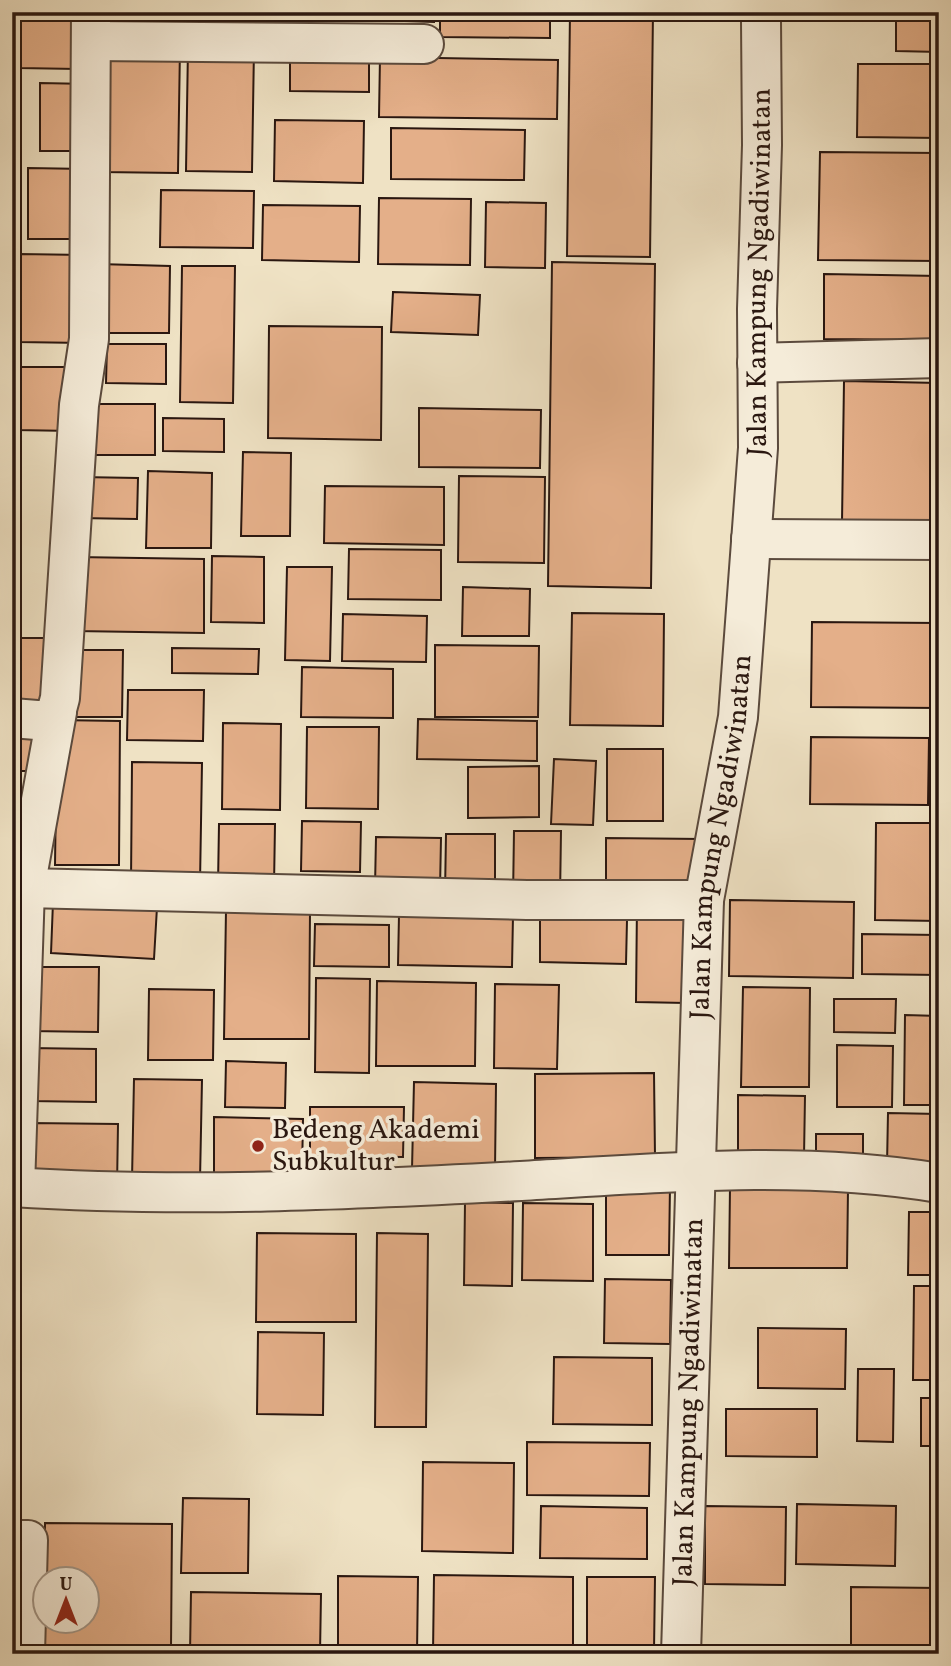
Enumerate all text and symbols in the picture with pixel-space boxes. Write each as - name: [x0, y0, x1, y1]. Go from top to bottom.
- street label: Jalan Kampung Ngadiwinatan: [737, 88, 782, 458]
- street label: Jalan Kampung Ngadiwinatan: [681, 653, 762, 1020]
- place label: Bedeng Akademi Subkultur: [272, 1111, 480, 1182]
- marker: Bedeng Akademi Subkultur: [250, 1138, 266, 1154]
- street label: Jalan Kampung Ngadiwinatan: [664, 1218, 714, 1587]
- north arrow: [32, 1564, 102, 1634]
- text: U: [59, 1572, 73, 1598]

